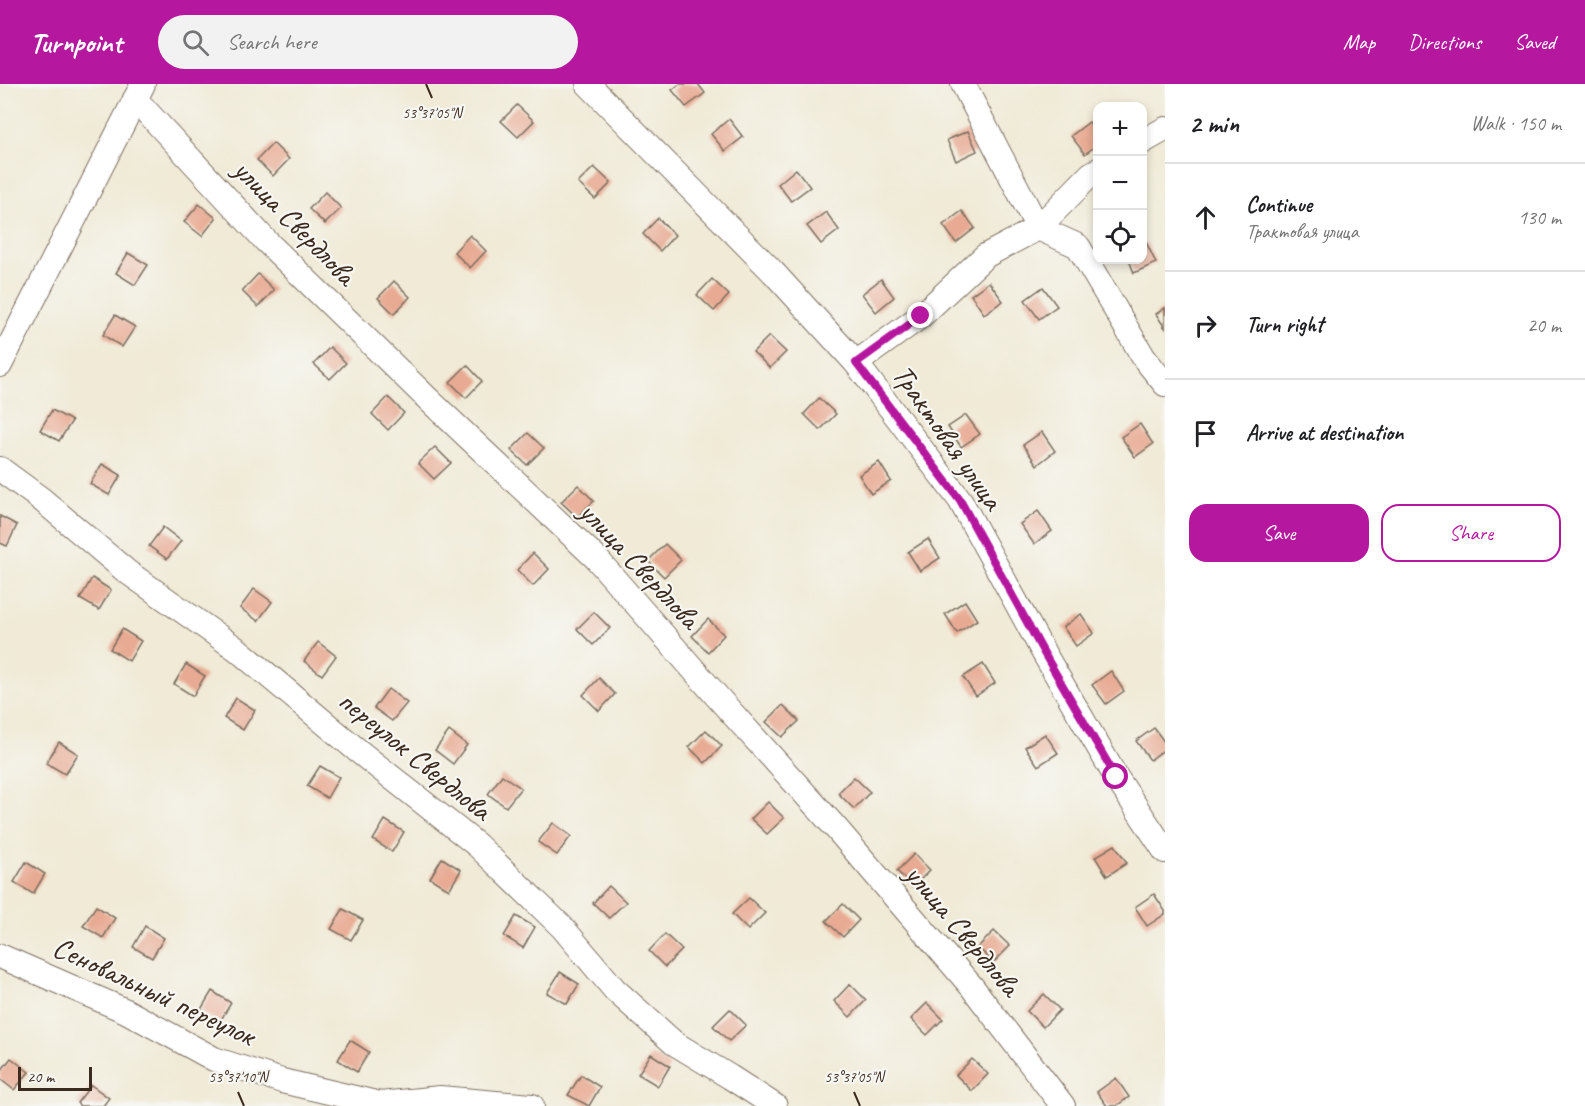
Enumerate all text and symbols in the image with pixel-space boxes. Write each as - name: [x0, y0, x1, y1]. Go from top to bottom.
- search box: [158, 15, 578, 69]
- text: Turnpoint: [30, 25, 122, 60]
- icon: search: [179, 26, 212, 59]
- text: Search here: [227, 28, 317, 56]
- text: Map: [1343, 29, 1375, 55]
- text: Directions: [1408, 29, 1481, 55]
- text: Saved: [1514, 29, 1555, 55]
- map controls: [1093, 102, 1147, 264]
- button: +: [1093, 102, 1147, 156]
- text: 53°37'05"N: [402, 104, 465, 123]
- text: 2 min: [1189, 107, 1239, 140]
- text: Walk · 150 m: [1471, 111, 1561, 136]
- street label: улица Свердлова: [224, 150, 366, 295]
- button: −: [1093, 156, 1147, 210]
- text: Continue: [1246, 191, 1312, 219]
- icon: ahead: [1189, 201, 1222, 234]
- text: 130 m: [1518, 205, 1561, 230]
- button: locate: [1093, 210, 1147, 264]
- text: Трактовая улица: [1246, 219, 1358, 244]
- route end: [907, 302, 933, 328]
- icon: right: [1189, 309, 1222, 342]
- text: Turn right: [1246, 311, 1323, 339]
- text: 20 m: [1527, 313, 1561, 338]
- street label: Трактовая улица: [884, 357, 1013, 518]
- icon: arrive: [1189, 417, 1222, 450]
- text: Arrive at destination: [1246, 419, 1403, 447]
- street label: улица Свердлова: [570, 492, 711, 639]
- button: Save: [1189, 504, 1369, 562]
- button: Share: [1381, 504, 1561, 562]
- street label: переулок Свердлова: [330, 681, 501, 830]
- route start: [1102, 763, 1128, 789]
- street label: улица Свердлова: [895, 855, 1031, 1006]
- street label: Сеновальный переулок: [47, 928, 264, 1056]
- scale bar: [18, 1064, 92, 1092]
- text: 20 m: [27, 1067, 54, 1087]
- text: 53°37'10"N: [208, 1068, 271, 1087]
- text: 53°37'05"N: [824, 1068, 887, 1087]

